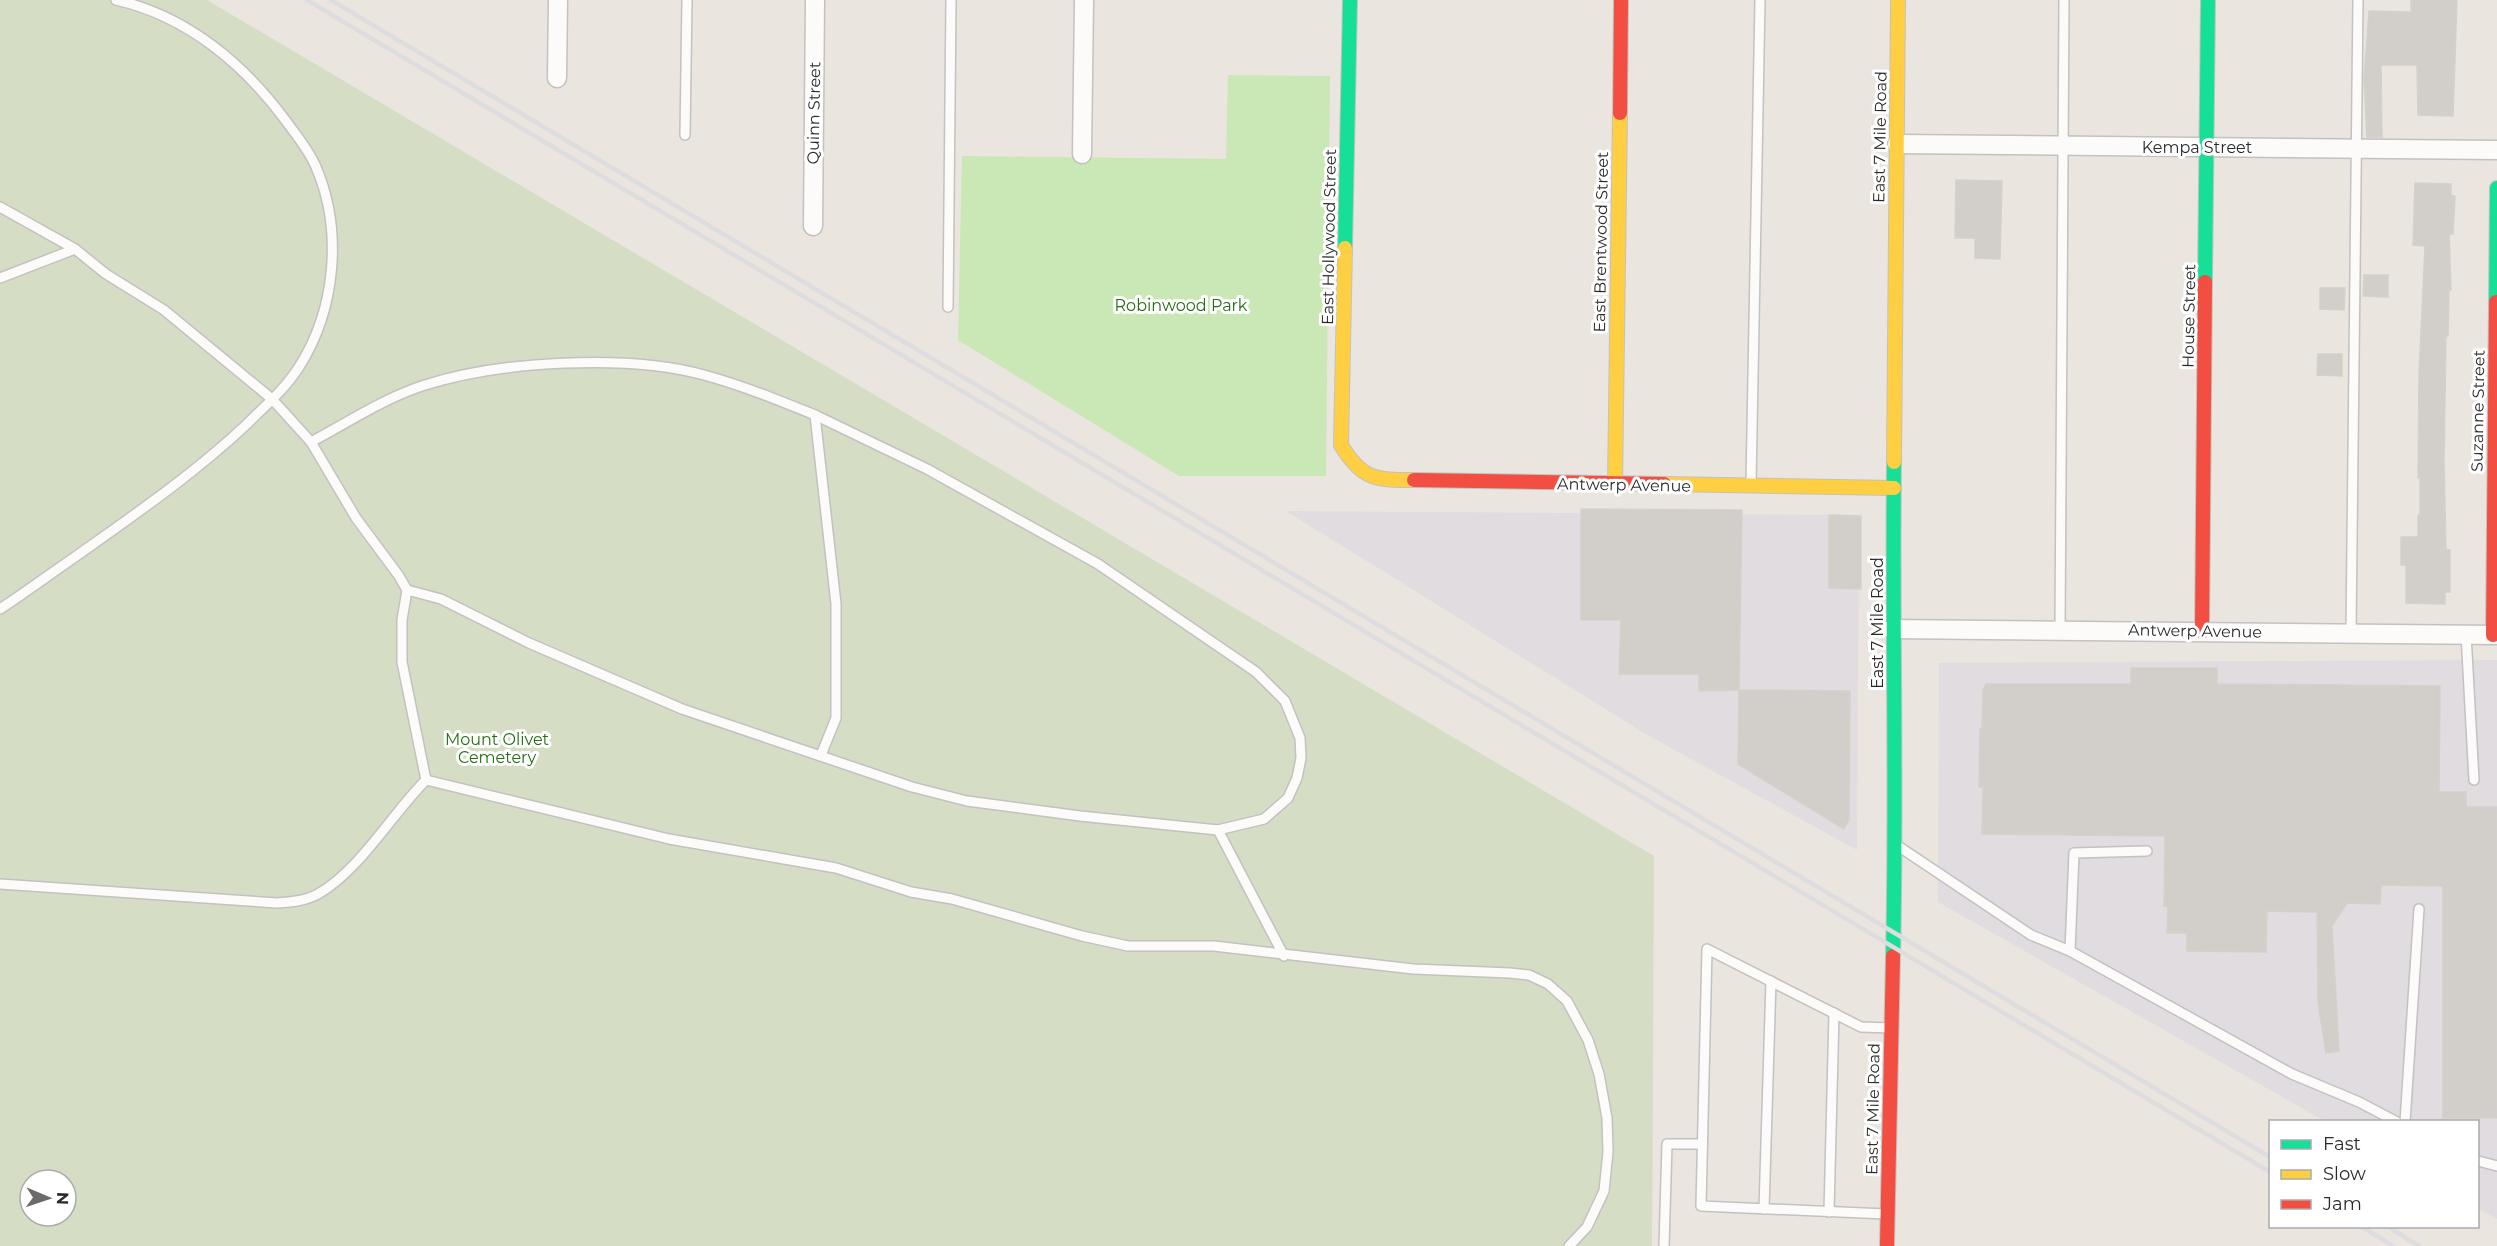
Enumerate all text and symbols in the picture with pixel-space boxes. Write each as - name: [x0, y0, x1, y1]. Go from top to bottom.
- street label: Quinn Street: [804, 61, 824, 165]
- street label: East 7 Mile Road: [1869, 71, 1891, 203]
- street label: Kempa Street: [2142, 138, 2253, 157]
- street label: East Hollywood Street: [1318, 148, 1340, 325]
- street label: East Brentwood Street: [1590, 151, 1612, 333]
- street label: House Street: [2179, 263, 2199, 368]
- park label: Robinwood Park: [1115, 296, 1248, 315]
- street label: Suzanne Street: [2467, 349, 2489, 472]
- street label: Antwerp Avenue: [1557, 474, 1691, 496]
- street label: East 7 Mile Road: [1868, 557, 1887, 689]
- street label: Antwerp Avenue: [2128, 620, 2262, 642]
- park label: Mount Olivet Cemetery: [445, 730, 550, 767]
- street label: East 7 Mile Road: [1862, 1043, 1884, 1175]
- legend: [2269, 1120, 2479, 1228]
- text: Fast: [2323, 1133, 2361, 1155]
- text: Slow: [2323, 1163, 2366, 1185]
- north arrow: [18, 1168, 78, 1228]
- text: N: [53, 1192, 72, 1205]
- text: Jam: [2322, 1193, 2362, 1215]

